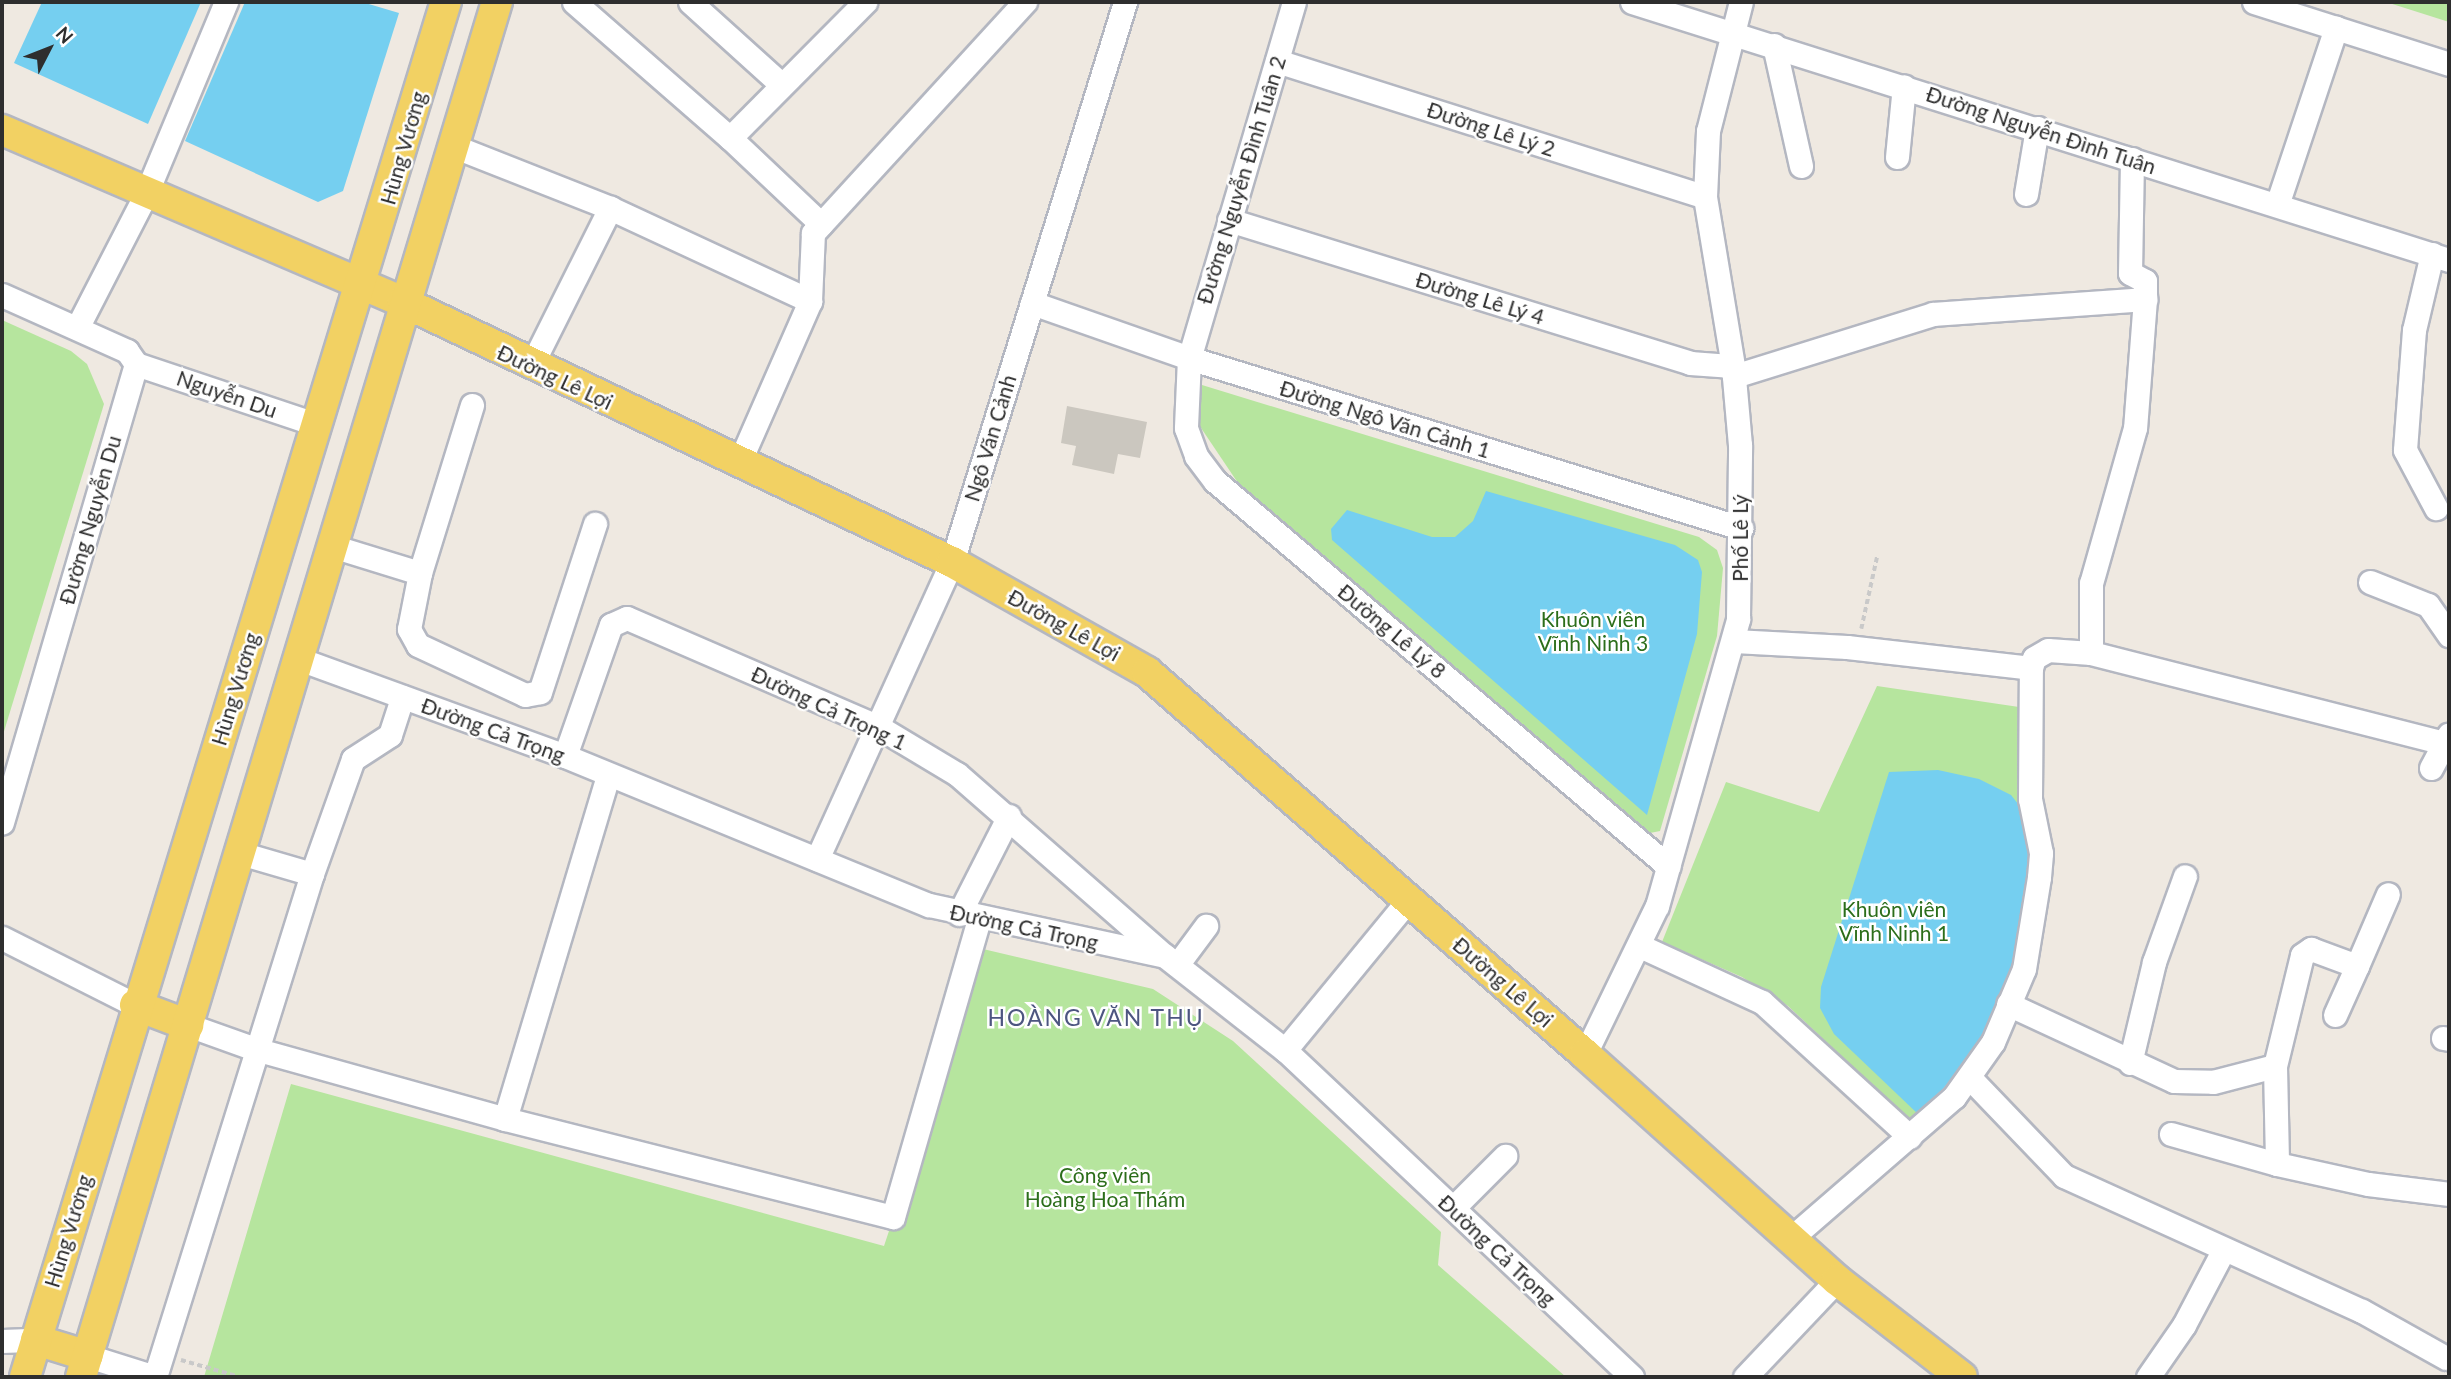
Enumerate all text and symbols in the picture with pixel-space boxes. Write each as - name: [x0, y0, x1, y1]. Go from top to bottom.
- north arrow: [14, 14, 84, 84]
- text: N: [52, 21, 78, 48]
- street label: Đường Nguyễn Đình Tuân 2: [1191, 53, 1291, 307]
- street label: Đường Nguyễn Đình Tuân: [1923, 81, 2159, 179]
- street label: Hùng Vương: [375, 88, 431, 208]
- street label: Đường Lê Lý 2: [1424, 96, 1558, 162]
- street label: Đường Lê Lý 4: [1412, 266, 1548, 330]
- street label: Đường Lê Lợi: [493, 339, 617, 415]
- street label: Nguyễn Du: [173, 365, 281, 423]
- street label: Ngô Văn Cảnh: [959, 371, 1021, 505]
- street label: Đường Ngô Văn Cảnh 1: [1276, 375, 1494, 463]
- street label: Đường Nguyễn Du: [54, 433, 126, 607]
- street label: Phố Lê Lý: [1727, 494, 1753, 582]
- street label: Đường Lê Lý 8: [1333, 578, 1451, 684]
- street label: Đường Lê Lợi: [1003, 584, 1125, 666]
- park label: Khuôn viên Vĩnh Ninh 3: [1538, 606, 1648, 656]
- street label: Hùng Vương: [206, 629, 264, 749]
- street label: Đường Cả Trọng 1: [747, 661, 911, 755]
- street label: Đường Cả Trọng: [417, 692, 569, 768]
- park label: Khuôn viên Vĩnh Ninh 1: [1839, 896, 1949, 946]
- street label: Đường Cả Trọng: [947, 899, 1101, 955]
- street label: Đường Lê Lợi: [1448, 932, 1558, 1032]
- district label: HOÀNG VĂN THỤ: [988, 1003, 1204, 1031]
- park label: Công viên Hoàng Hoa Thám: [1024, 1162, 1186, 1212]
- street label: Hùng Vương: [39, 1171, 97, 1291]
- street label: Đường Cả Trọng: [1433, 1189, 1561, 1311]

